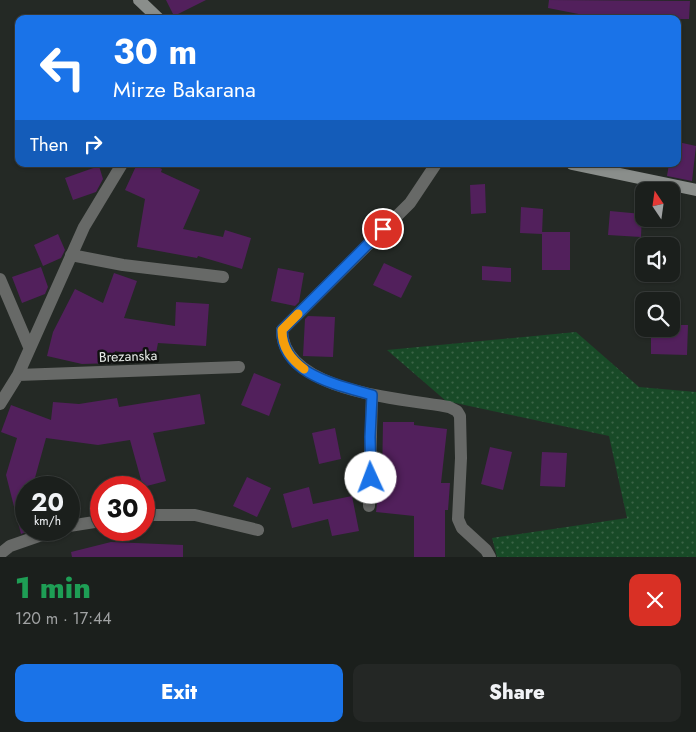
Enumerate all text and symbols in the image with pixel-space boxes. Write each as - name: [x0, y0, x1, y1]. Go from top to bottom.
- text: 30 m: [113, 27, 197, 77]
- icon: left: [30, 35, 95, 100]
- text: Mirze Bakarana: [113, 73, 256, 105]
- icon: right: [79, 130, 107, 158]
- text: Then: [30, 131, 69, 158]
- north arrow: [635, 182, 680, 228]
- map controls: [635, 182, 680, 337]
- pin: [362, 208, 404, 250]
- icon: arrive: [369, 215, 397, 243]
- button: sound: [635, 237, 680, 282]
- button: search: [635, 292, 680, 337]
- street label: Brezanska: [98, 345, 158, 367]
- position arrow: [344, 451, 396, 503]
- speed limit sign: 30: [90, 476, 155, 541]
- text: 20: [31, 484, 64, 520]
- text: km/h: [34, 512, 61, 530]
- text: 1 min: [15, 566, 91, 609]
- button: close: [629, 574, 681, 626]
- text: 120 m · 17:44: [15, 607, 112, 630]
- button: Exit: [15, 664, 343, 722]
- button: Share: [353, 664, 681, 722]

